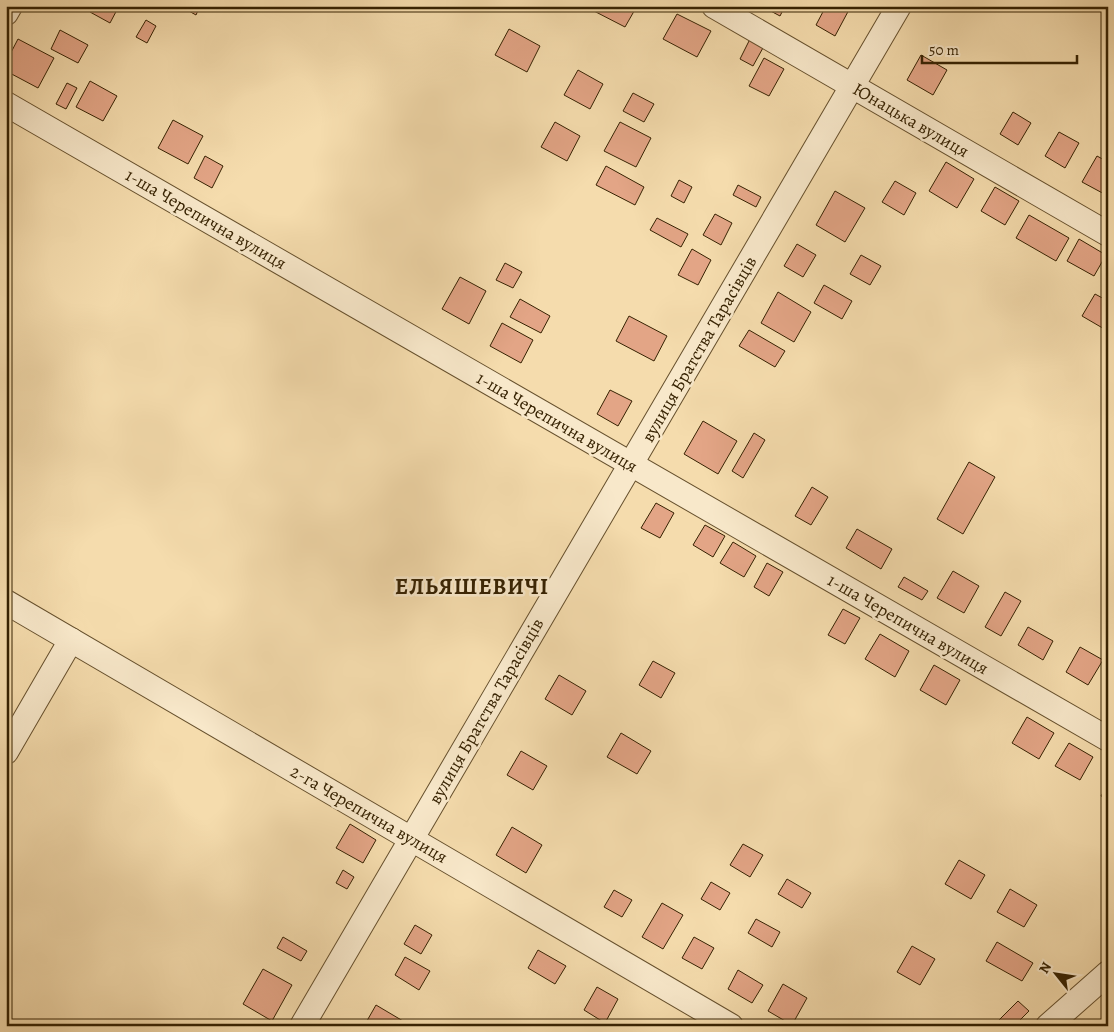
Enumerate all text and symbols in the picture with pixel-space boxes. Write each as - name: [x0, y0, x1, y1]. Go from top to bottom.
- scale bar: [922, 32, 1076, 64]
- text: 50 m: [929, 40, 959, 60]
- street label: Юнацька вулиця: [849, 77, 973, 163]
- street label: 1-ша Черепична вулиця: [121, 163, 291, 275]
- street label: вулиця Братства Тарасівців: [636, 252, 762, 446]
- street label: 1-ша Черепична вулиця: [472, 366, 642, 478]
- street label: 1-ша Черепична вулиця: [823, 568, 993, 680]
- district label: ЕЛЬЯШЕВИЧІ: [395, 572, 549, 602]
- street label: вулиця Братства Тарасівців: [423, 614, 549, 808]
- street label: 2-га Черепична вулиця: [286, 759, 452, 869]
- north arrow: [1032, 950, 1082, 1000]
- text: N: [1034, 959, 1056, 977]

